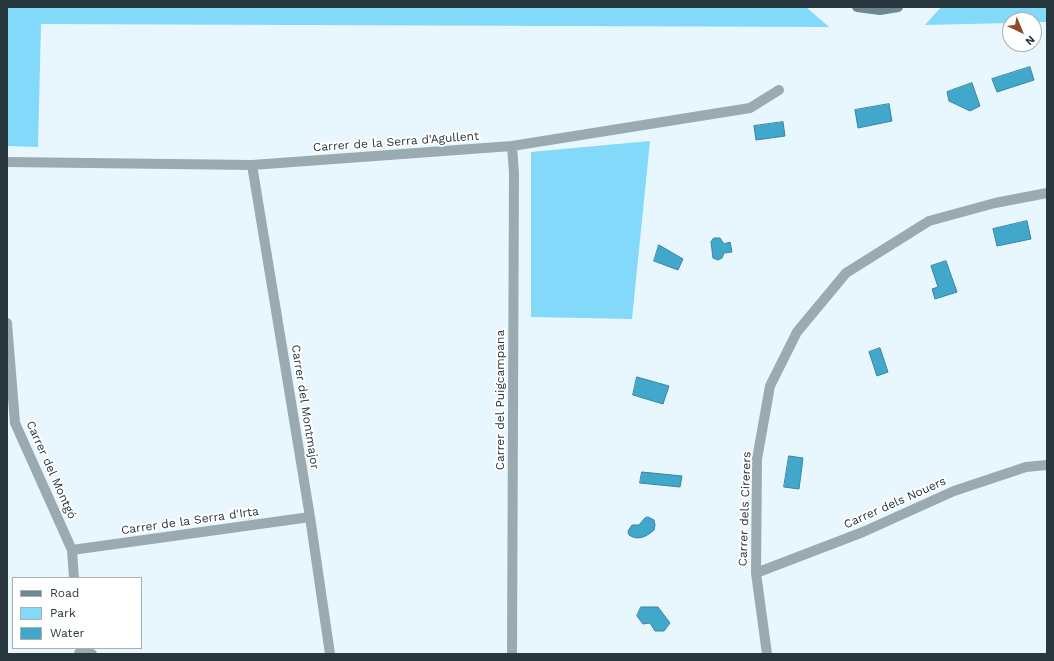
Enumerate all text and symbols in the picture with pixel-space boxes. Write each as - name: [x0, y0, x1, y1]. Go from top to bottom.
- north arrow: [1002, 12, 1042, 52]
- text: N: [1023, 33, 1037, 48]
- street label: Carrer de la Serra d'Agullent: [313, 129, 479, 155]
- street label: Carrer del Puigcampana: [493, 330, 507, 470]
- street label: Carrer del Montmajor: [288, 344, 322, 470]
- street label: Carrer del Montgó: [23, 419, 79, 521]
- street label: Carrer dels Cirerers: [736, 451, 754, 567]
- street label: Carrer dels Nouers: [842, 474, 948, 532]
- street label: Carrer de la Serra d'Irta: [120, 504, 260, 538]
- legend: [12, 577, 142, 649]
- text: Road: [50, 586, 79, 600]
- text: Park: [50, 606, 76, 620]
- text: Water: [50, 626, 84, 640]

